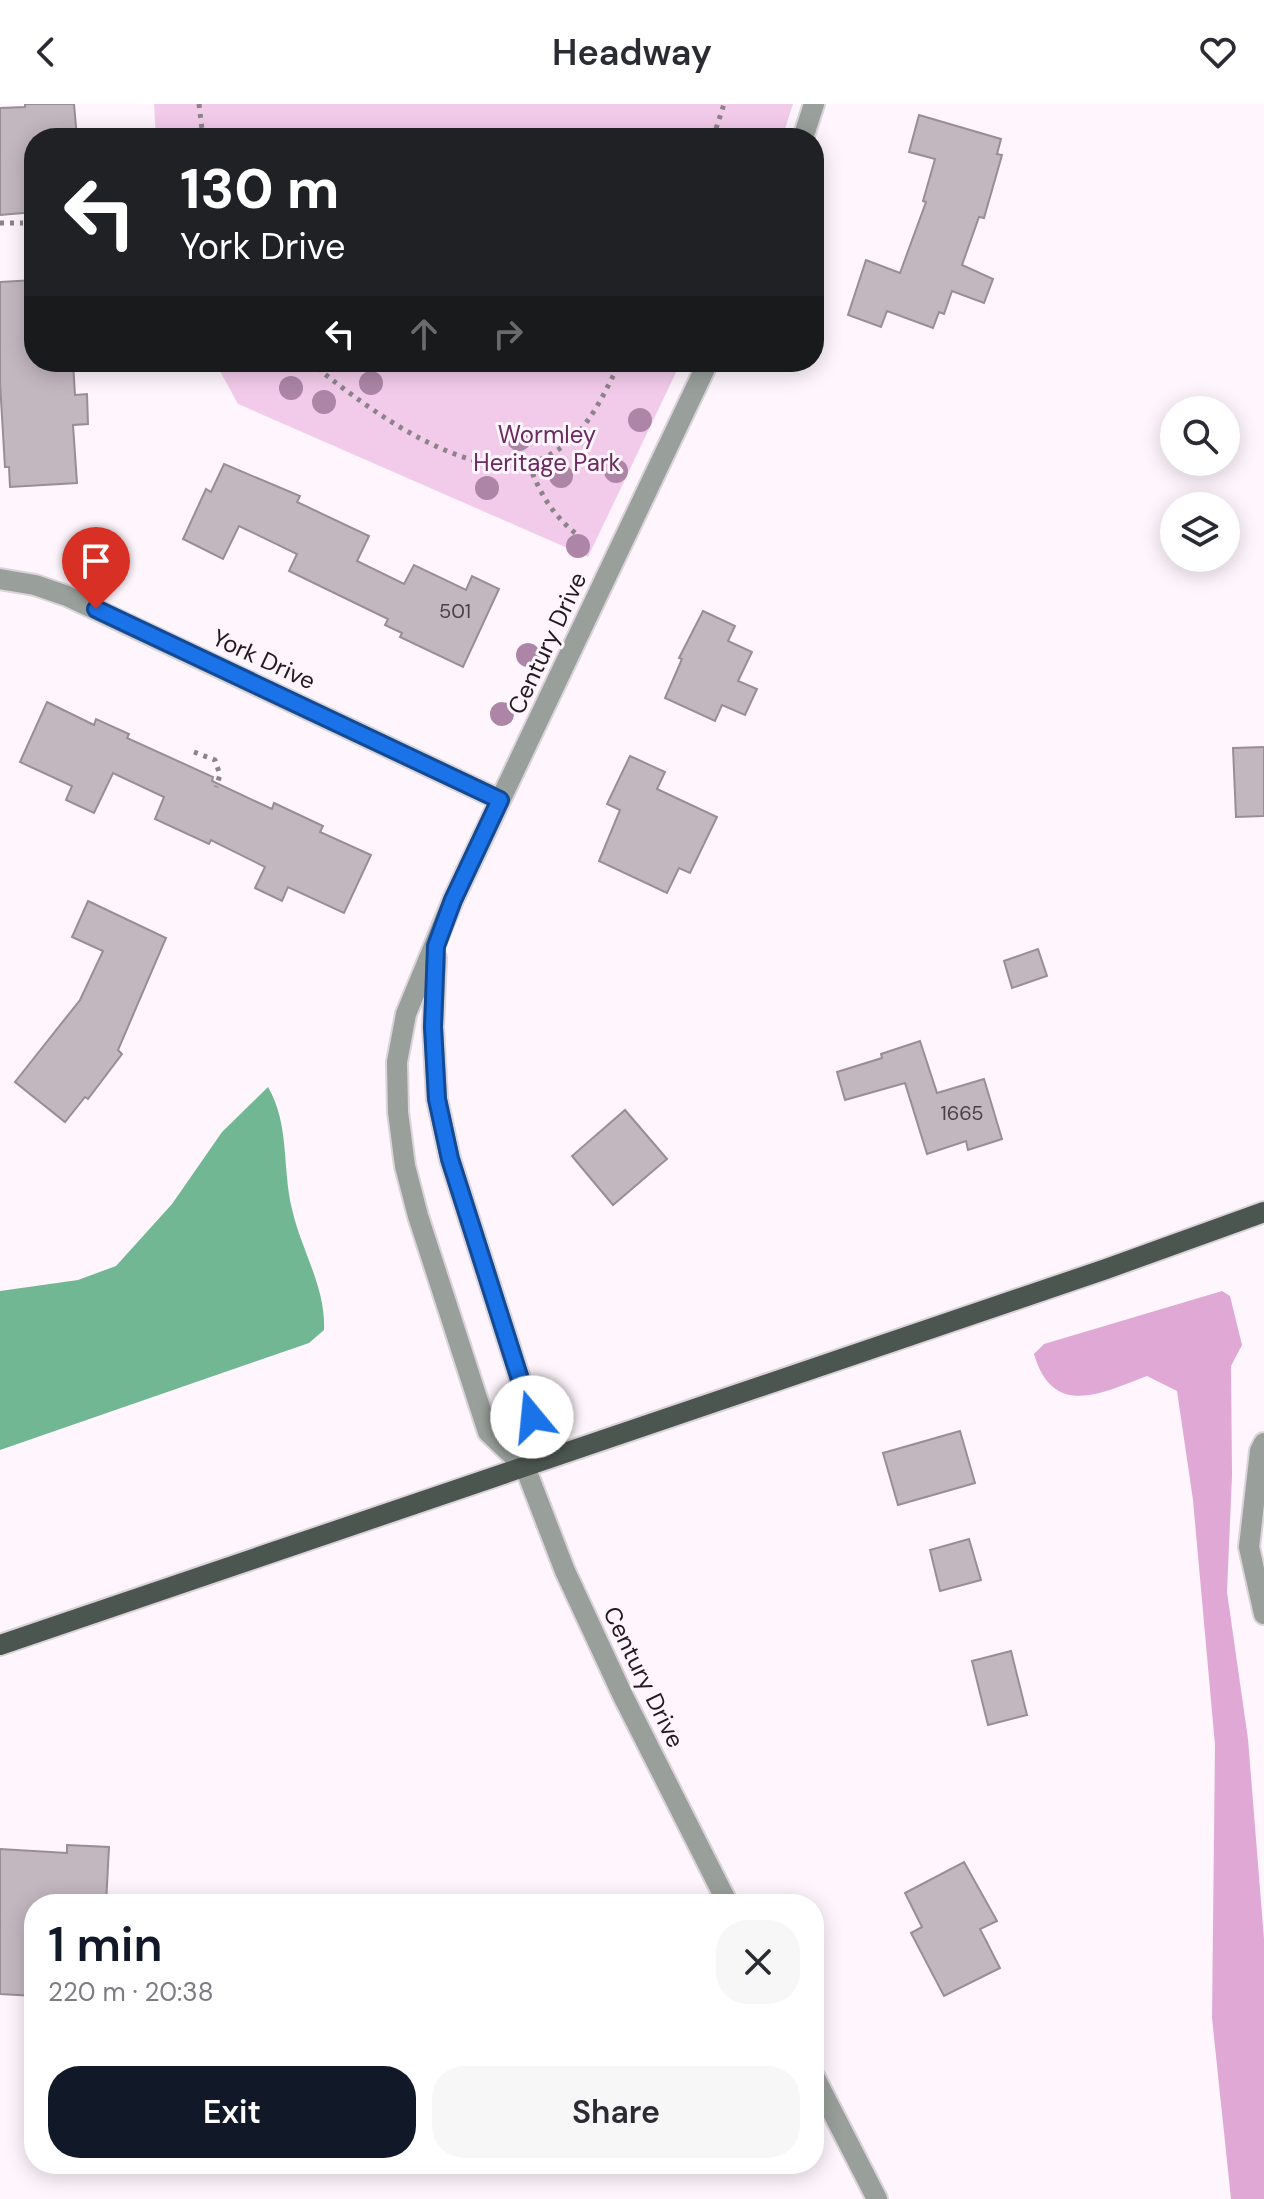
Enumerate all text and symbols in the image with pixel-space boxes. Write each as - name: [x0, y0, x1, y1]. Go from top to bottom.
- text: Headway: [552, 29, 712, 76]
- icon: back: [24, 30, 68, 74]
- icon: heart: [1196, 30, 1240, 74]
- text: 130 m: [180, 152, 339, 225]
- icon: left: [48, 160, 152, 264]
- text: York Drive: [180, 223, 345, 270]
- icon: left: [318, 312, 362, 356]
- icon: ahead: [402, 312, 446, 356]
- icon: right: [486, 312, 530, 356]
- map controls: [1160, 396, 1240, 572]
- button: search: [1160, 396, 1240, 476]
- park label: Wormley Heritage Park: [473, 419, 621, 478]
- button: layers: [1160, 492, 1240, 572]
- pin: [62, 527, 130, 609]
- icon: arrive: [74, 539, 118, 583]
- street label: Century Drive: [501, 567, 593, 719]
- house number: 501: [439, 598, 471, 624]
- street label: York Drive: [207, 622, 321, 696]
- house number: 1665: [940, 1100, 984, 1126]
- position arrow: [490, 1375, 574, 1459]
- street label: Century Drive: [596, 1601, 692, 1753]
- text: 1 min: [48, 1913, 163, 1976]
- button: close: [716, 1920, 800, 2004]
- text: 220 m · 20:38: [48, 1975, 213, 2009]
- button: Exit: [48, 2066, 416, 2158]
- button: Share: [432, 2066, 800, 2158]

